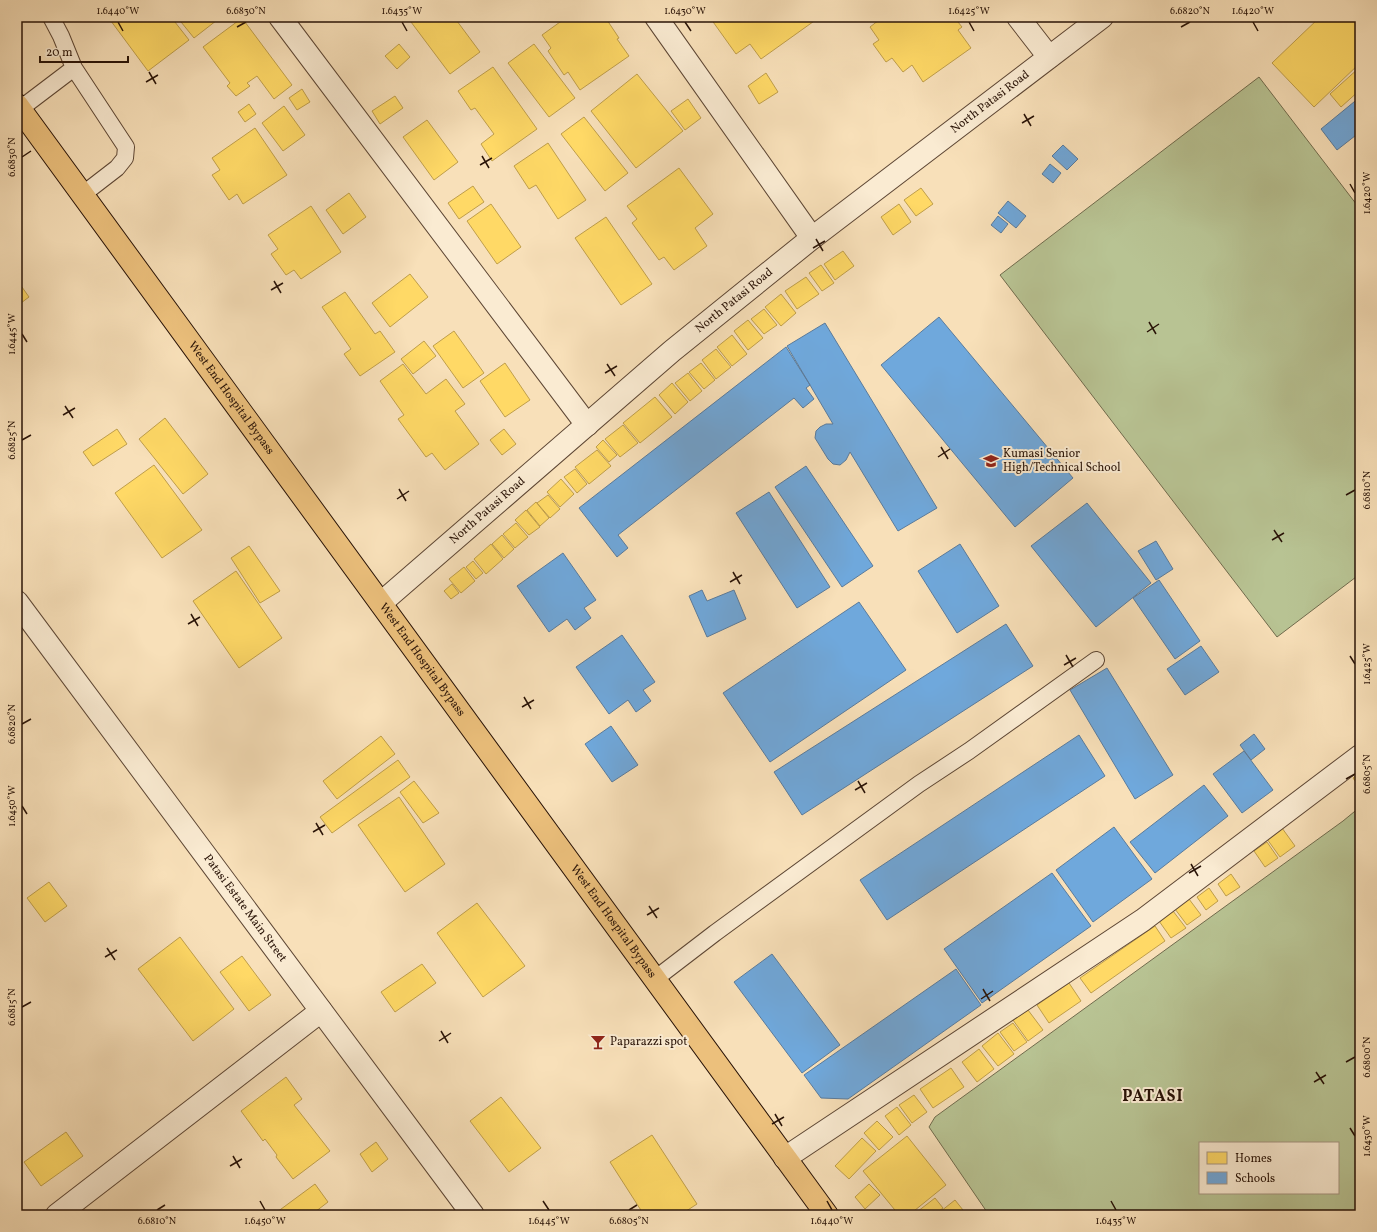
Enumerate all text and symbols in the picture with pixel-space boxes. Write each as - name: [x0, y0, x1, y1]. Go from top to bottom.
- text: 1.6440°W: [97, 4, 139, 18]
- text: 6.6830°N: [226, 4, 266, 18]
- text: 1.6435°W: [382, 4, 422, 18]
- text: 1.6430°W: [664, 4, 706, 18]
- text: 1.6425°W: [948, 4, 990, 18]
- text: 6.6820°N: [1170, 4, 1210, 18]
- text: 1.6420°W: [1232, 4, 1274, 18]
- scale bar: [40, 38, 128, 64]
- text: 20 m: [46, 45, 73, 61]
- street label: North Patasi Road: [947, 67, 1033, 137]
- text: 6.6830°N: [5, 137, 19, 177]
- text: 1.6420°W: [1360, 172, 1374, 214]
- street label: North Patasi Road: [692, 264, 777, 337]
- text: 1.6445°W: [5, 313, 19, 355]
- street label: West End Hospital Bypass: [184, 338, 278, 458]
- text: 6.6825°N: [5, 420, 19, 459]
- place label: Kumasi Senior High/Technical School: [1003, 446, 1121, 476]
- school or university icon: Kumasi Senior High/Technical School: [982, 452, 1000, 470]
- text: 6.6810°N: [1360, 470, 1374, 509]
- street label: North Patasi Road: [446, 473, 529, 548]
- street label: West End Hospital Bypass: [375, 600, 469, 720]
- text: 1.6425°W: [1360, 643, 1374, 685]
- text: 6.6820°N: [5, 704, 19, 744]
- text: 6.6805°N: [1360, 754, 1374, 794]
- text: 1.6450°W: [5, 785, 19, 827]
- street label: Patasi Estate Main Street: [200, 851, 290, 966]
- street label: West End Hospital Bypass: [566, 862, 660, 982]
- text: 6.6815°N: [5, 988, 19, 1026]
- bar icon: Paparazzi spot: [589, 1033, 607, 1051]
- place label: Paparazzi spot: [610, 1034, 687, 1050]
- text: 6.6800°N: [1360, 1036, 1374, 1077]
- district label: PATASI: [1122, 1086, 1184, 1108]
- text: 1.6430°W: [1360, 1115, 1374, 1157]
- legend: [1199, 1142, 1339, 1194]
- text: Homes: [1235, 1151, 1272, 1167]
- text: Schools: [1235, 1171, 1275, 1187]
- text: 6.6810°N: [138, 1214, 177, 1228]
- text: 1.6450°W: [244, 1214, 286, 1228]
- text: 1.6445°W: [528, 1214, 570, 1228]
- text: 6.6805°N: [609, 1214, 649, 1228]
- text: 1.6440°W: [811, 1214, 853, 1228]
- text: 1.6435°W: [1096, 1214, 1136, 1228]

